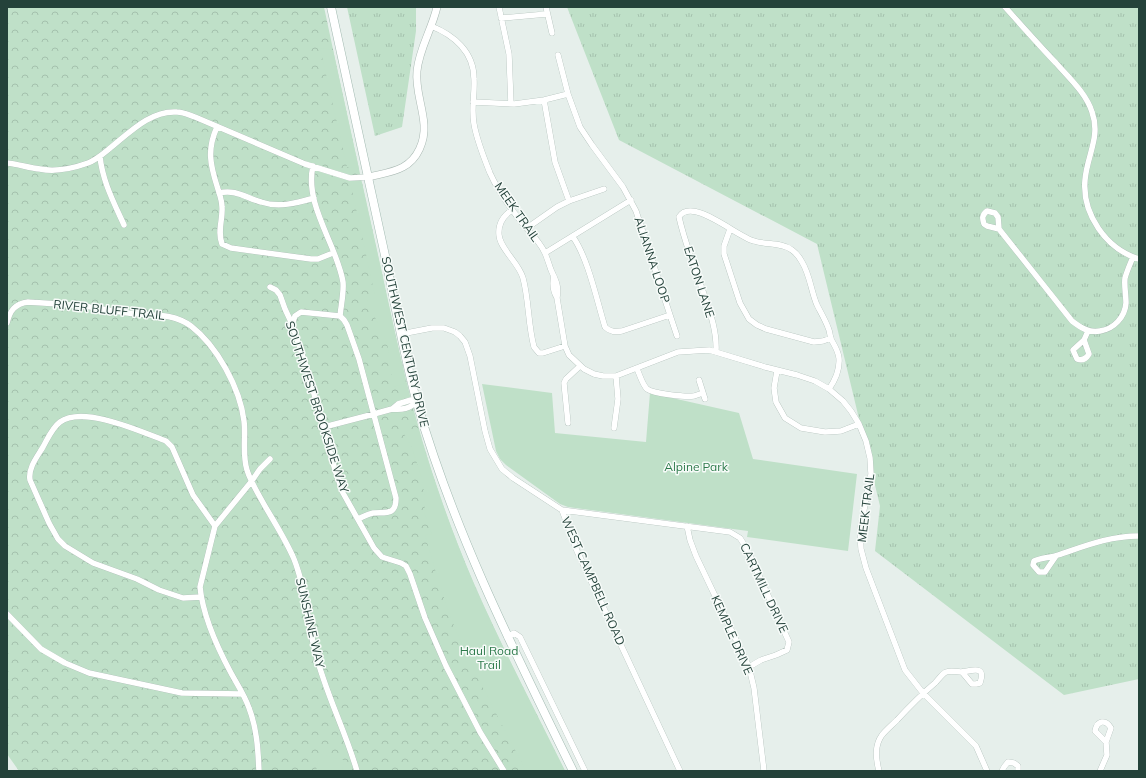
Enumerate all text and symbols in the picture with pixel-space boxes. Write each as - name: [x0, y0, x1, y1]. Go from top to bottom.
- street label: MEEK TRAIL: [491, 179, 544, 245]
- street label: ALIANNA LOOP: [631, 215, 674, 305]
- street label: EATON LANE: [681, 244, 718, 319]
- street label: SOUTHWEST CENTURY DRIVE: [379, 255, 432, 429]
- street label: RIVER BLUFF TRAIL: [53, 296, 166, 323]
- street label: SOUTHWEST BROOKSIDE WAY: [283, 319, 353, 495]
- park label: Alpine Park: [664, 459, 729, 474]
- street label: MEEK TRAIL: [854, 472, 877, 543]
- street label: WEST CAMPBELL ROAD: [558, 514, 629, 648]
- street label: CARTMILL DRIVE: [737, 540, 792, 635]
- street label: SUNSHINE WAY: [293, 576, 328, 670]
- street label: KEMPLE DRIVE: [708, 593, 757, 677]
- park label: Haul Road Trail: [460, 643, 518, 672]

